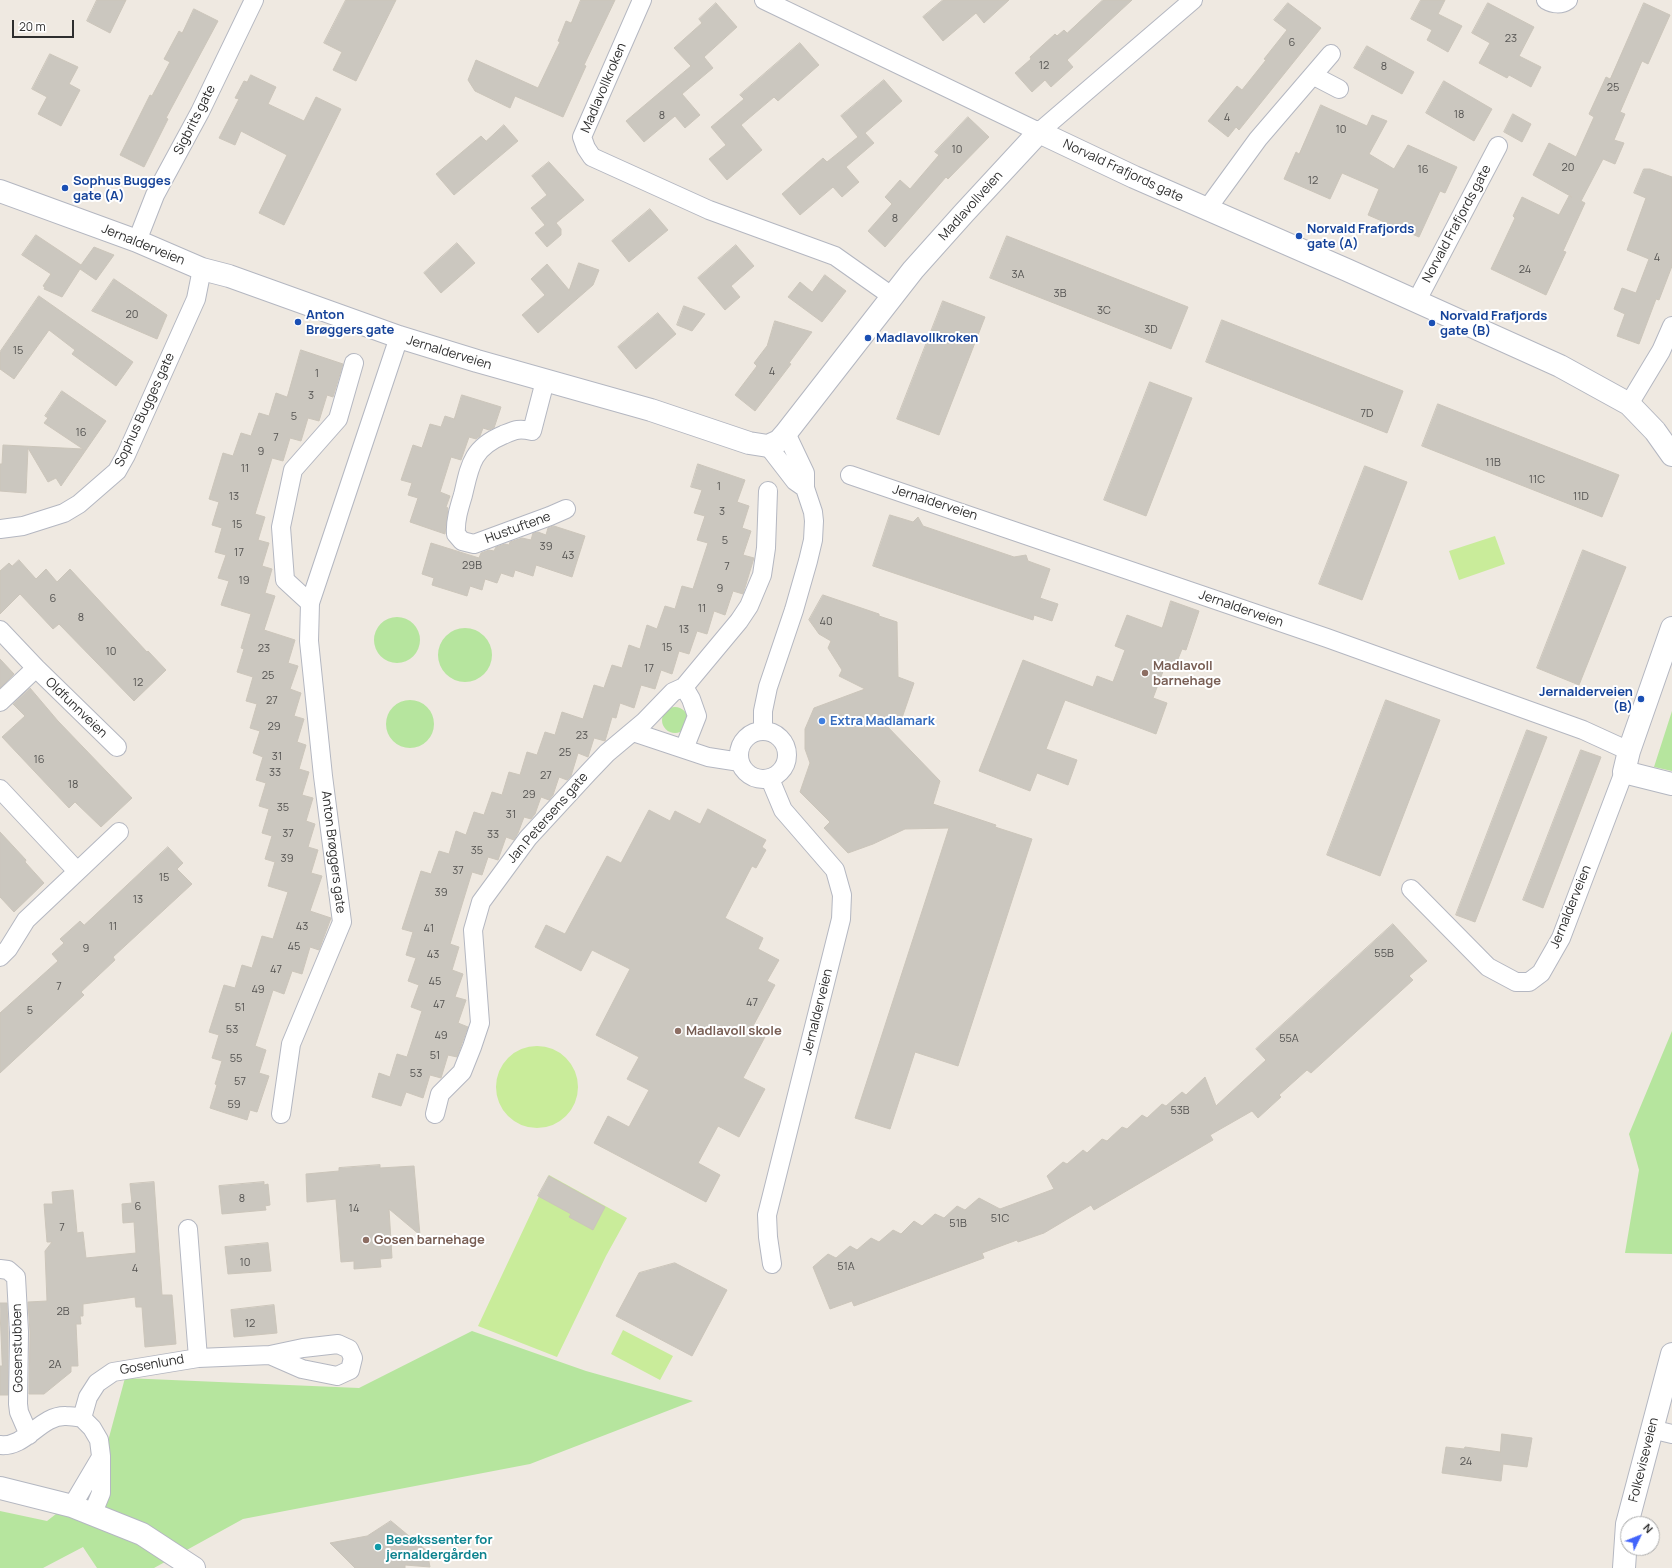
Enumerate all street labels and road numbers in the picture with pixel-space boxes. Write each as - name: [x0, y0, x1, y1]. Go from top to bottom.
- street label: Madlavollkroken: [578, 41, 630, 135]
- street label: Sigbrits gate: [171, 82, 219, 158]
- street label: Norvald Frafjords gate: [1060, 136, 1186, 206]
- street label: Norvald Frafjords gate: [1419, 163, 1495, 285]
- street label: Madlavollveien: [936, 168, 1006, 244]
- street label: Jernalderveien: [99, 221, 187, 269]
- street label: Jernalderveien: [404, 333, 494, 373]
- street label: Sophus Bugges gate: [112, 351, 178, 469]
- street label: Jernalderveien: [891, 482, 979, 524]
- street label: Hustuftene: [483, 509, 553, 547]
- street label: Jernalderveien: [1197, 587, 1285, 631]
- street label: Oldfunnveien: [42, 675, 110, 741]
- street label: Jan Petersens gate: [504, 770, 592, 866]
- street label: Anton Brøggers gate: [318, 790, 348, 914]
- street label: Jernalderveien: [1547, 863, 1595, 951]
- street label: Jernalderveien: [800, 967, 836, 1057]
- street label: Gosenstubben: [9, 1303, 27, 1393]
- street label: Gosenlund: [119, 1352, 185, 1378]
- street label: Folkeviseveien: [1626, 1416, 1662, 1504]

